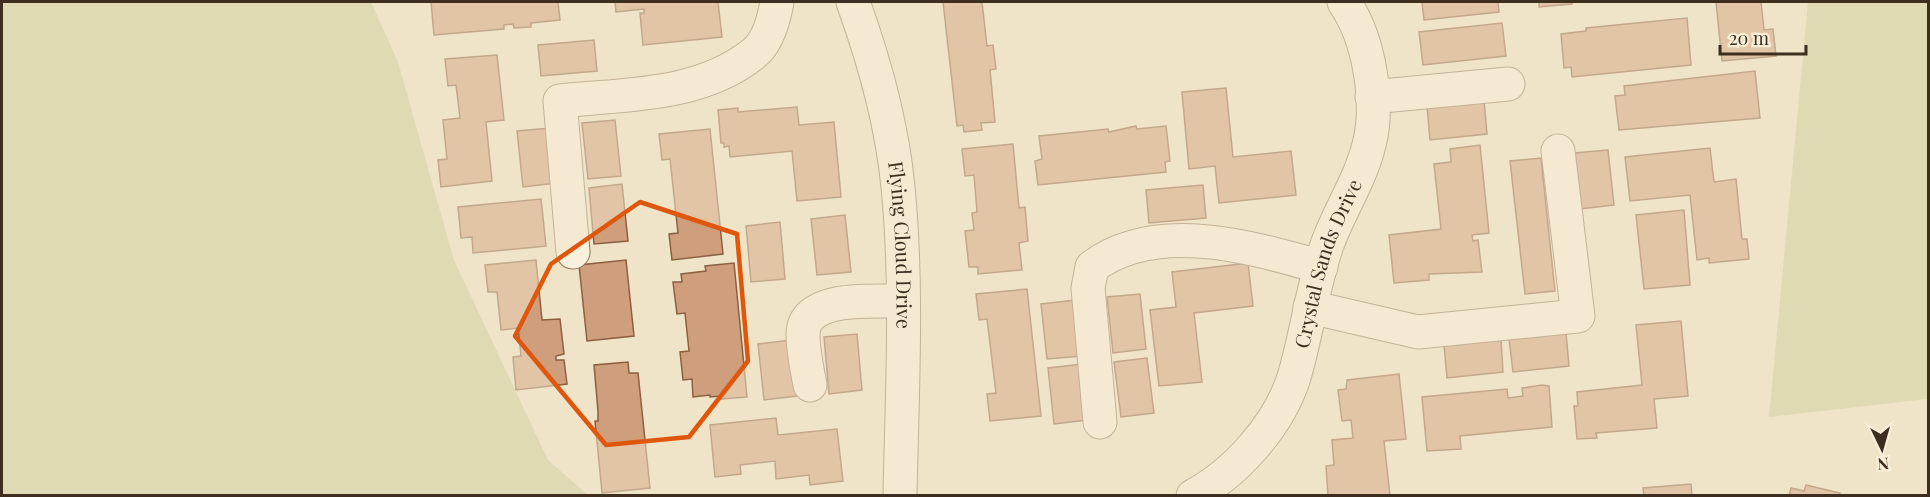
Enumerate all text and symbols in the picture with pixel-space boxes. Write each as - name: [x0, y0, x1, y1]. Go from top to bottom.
- scale bar: [1720, 18, 1806, 56]
- text: 20 m: [1729, 26, 1769, 50]
- street label: Flying Cloud Drive: [883, 159, 919, 329]
- street label: Crystal Sands Drive: [1287, 174, 1367, 350]
- north arrow: [1852, 419, 1912, 479]
- text: N: [1876, 453, 1890, 475]

